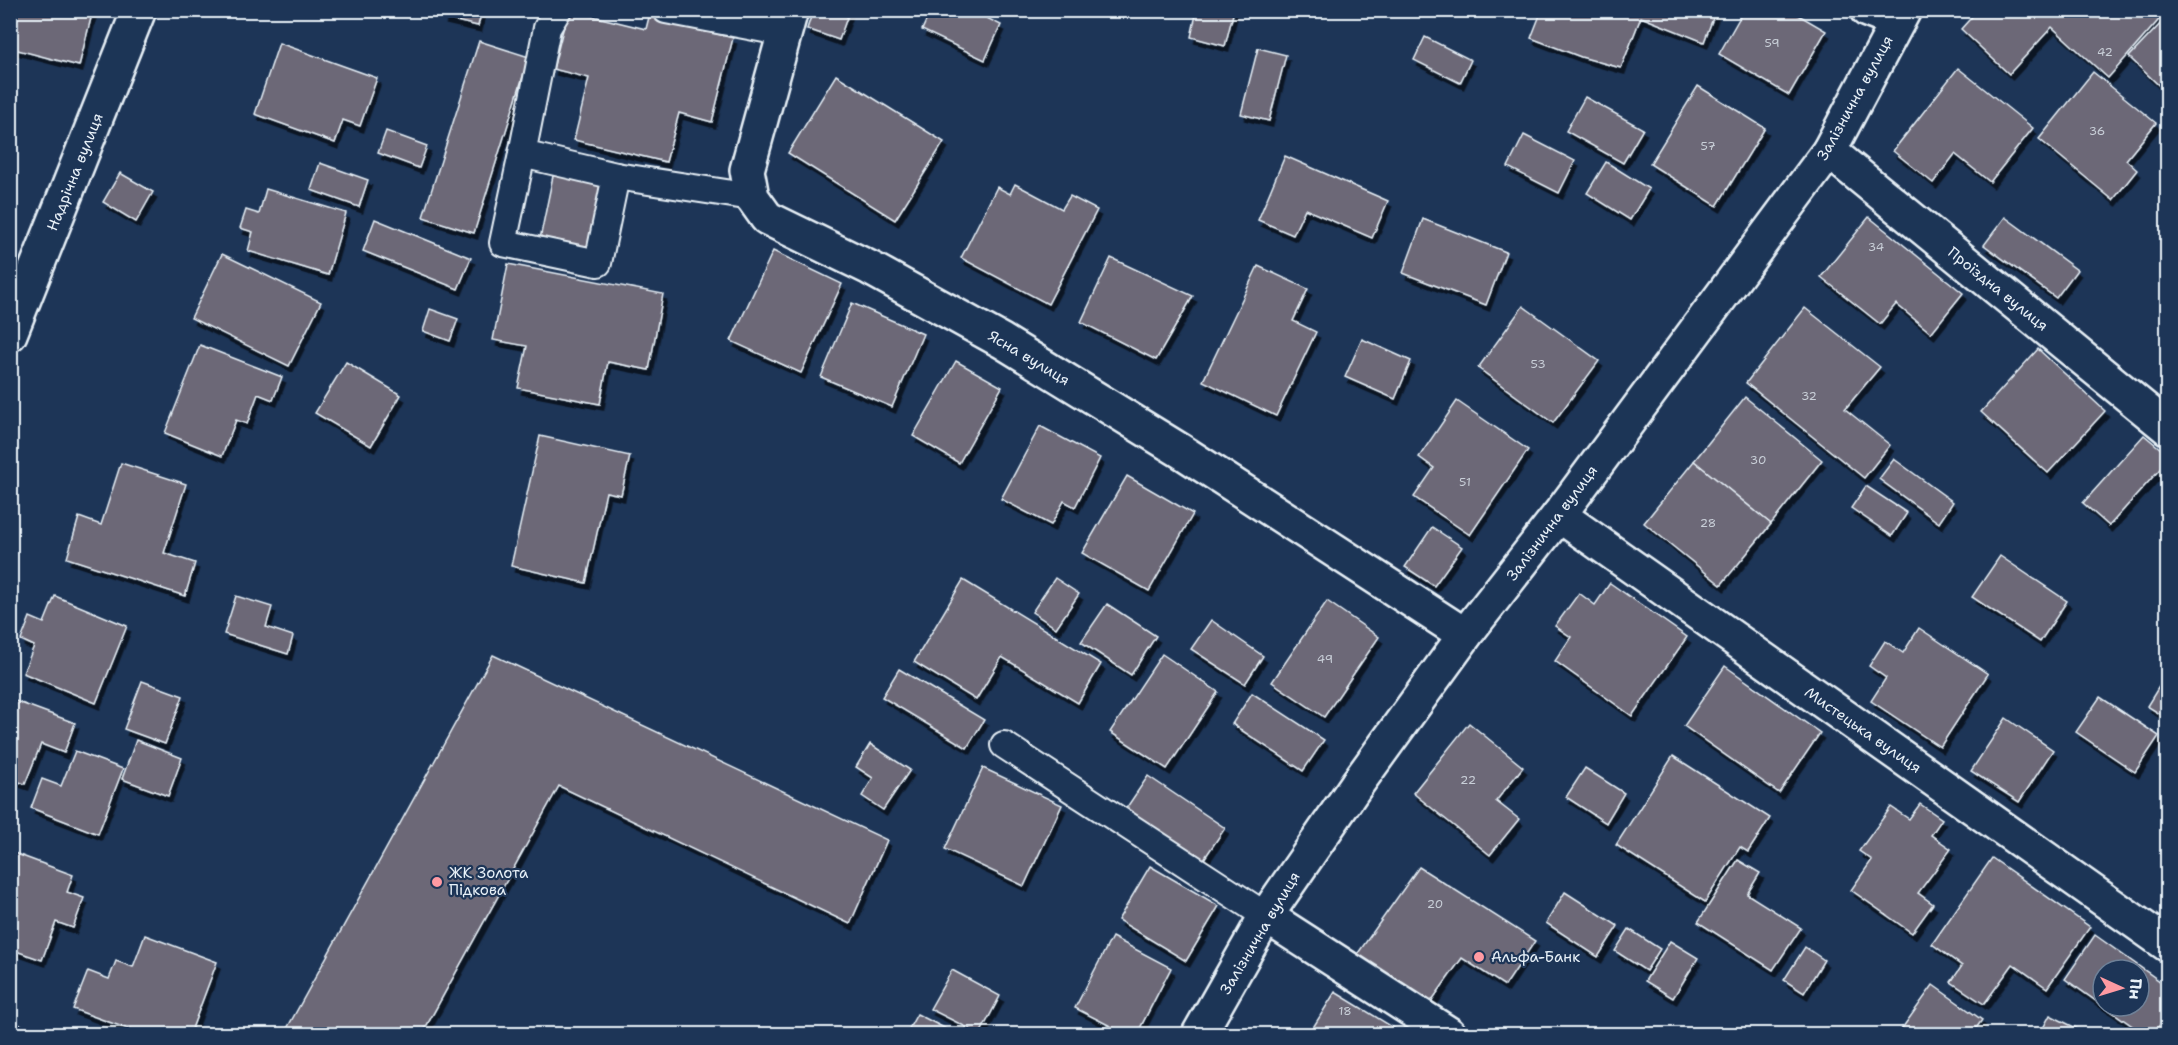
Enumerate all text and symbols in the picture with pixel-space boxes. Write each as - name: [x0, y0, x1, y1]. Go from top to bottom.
- street label: Залізнична вулиця: [1812, 32, 1898, 164]
- house number: 59: [1764, 35, 1780, 51]
- house number: 42: [2097, 44, 2113, 60]
- street label: Надрічна вулиця: [42, 110, 108, 234]
- house number: 36: [2089, 123, 2105, 139]
- house number: 57: [1700, 138, 1716, 154]
- house number: 34: [1868, 239, 1884, 255]
- street label: Проїздна вулиця: [1944, 242, 2052, 336]
- street label: Ясна вулиця: [985, 326, 1073, 390]
- house number: 53: [1530, 356, 1546, 372]
- house number: 32: [1801, 388, 1817, 404]
- house number: 30: [1750, 452, 1766, 468]
- street label: Залізнична вулиця: [1502, 461, 1602, 585]
- house number: 51: [1459, 474, 1471, 490]
- house number: 28: [1700, 515, 1716, 531]
- house number: 49: [1317, 651, 1333, 667]
- street label: Мистецька вулиця: [1801, 682, 1925, 778]
- house number: 22: [1460, 772, 1476, 788]
- place label: ЖК Золота Підкова: [449, 863, 529, 900]
- street label: Залізнична вулиця: [1215, 868, 1305, 998]
- marker: ЖК Золота Підкова: [430, 875, 444, 889]
- house number: 20: [1427, 896, 1443, 912]
- place label: Альфа-Банк: [1491, 947, 1580, 967]
- marker: Альфа-Банк: [1472, 950, 1486, 964]
- north arrow: [2091, 958, 2151, 1018]
- text: Пн: [2124, 978, 2147, 1000]
- house number: 18: [1338, 1003, 1352, 1019]

